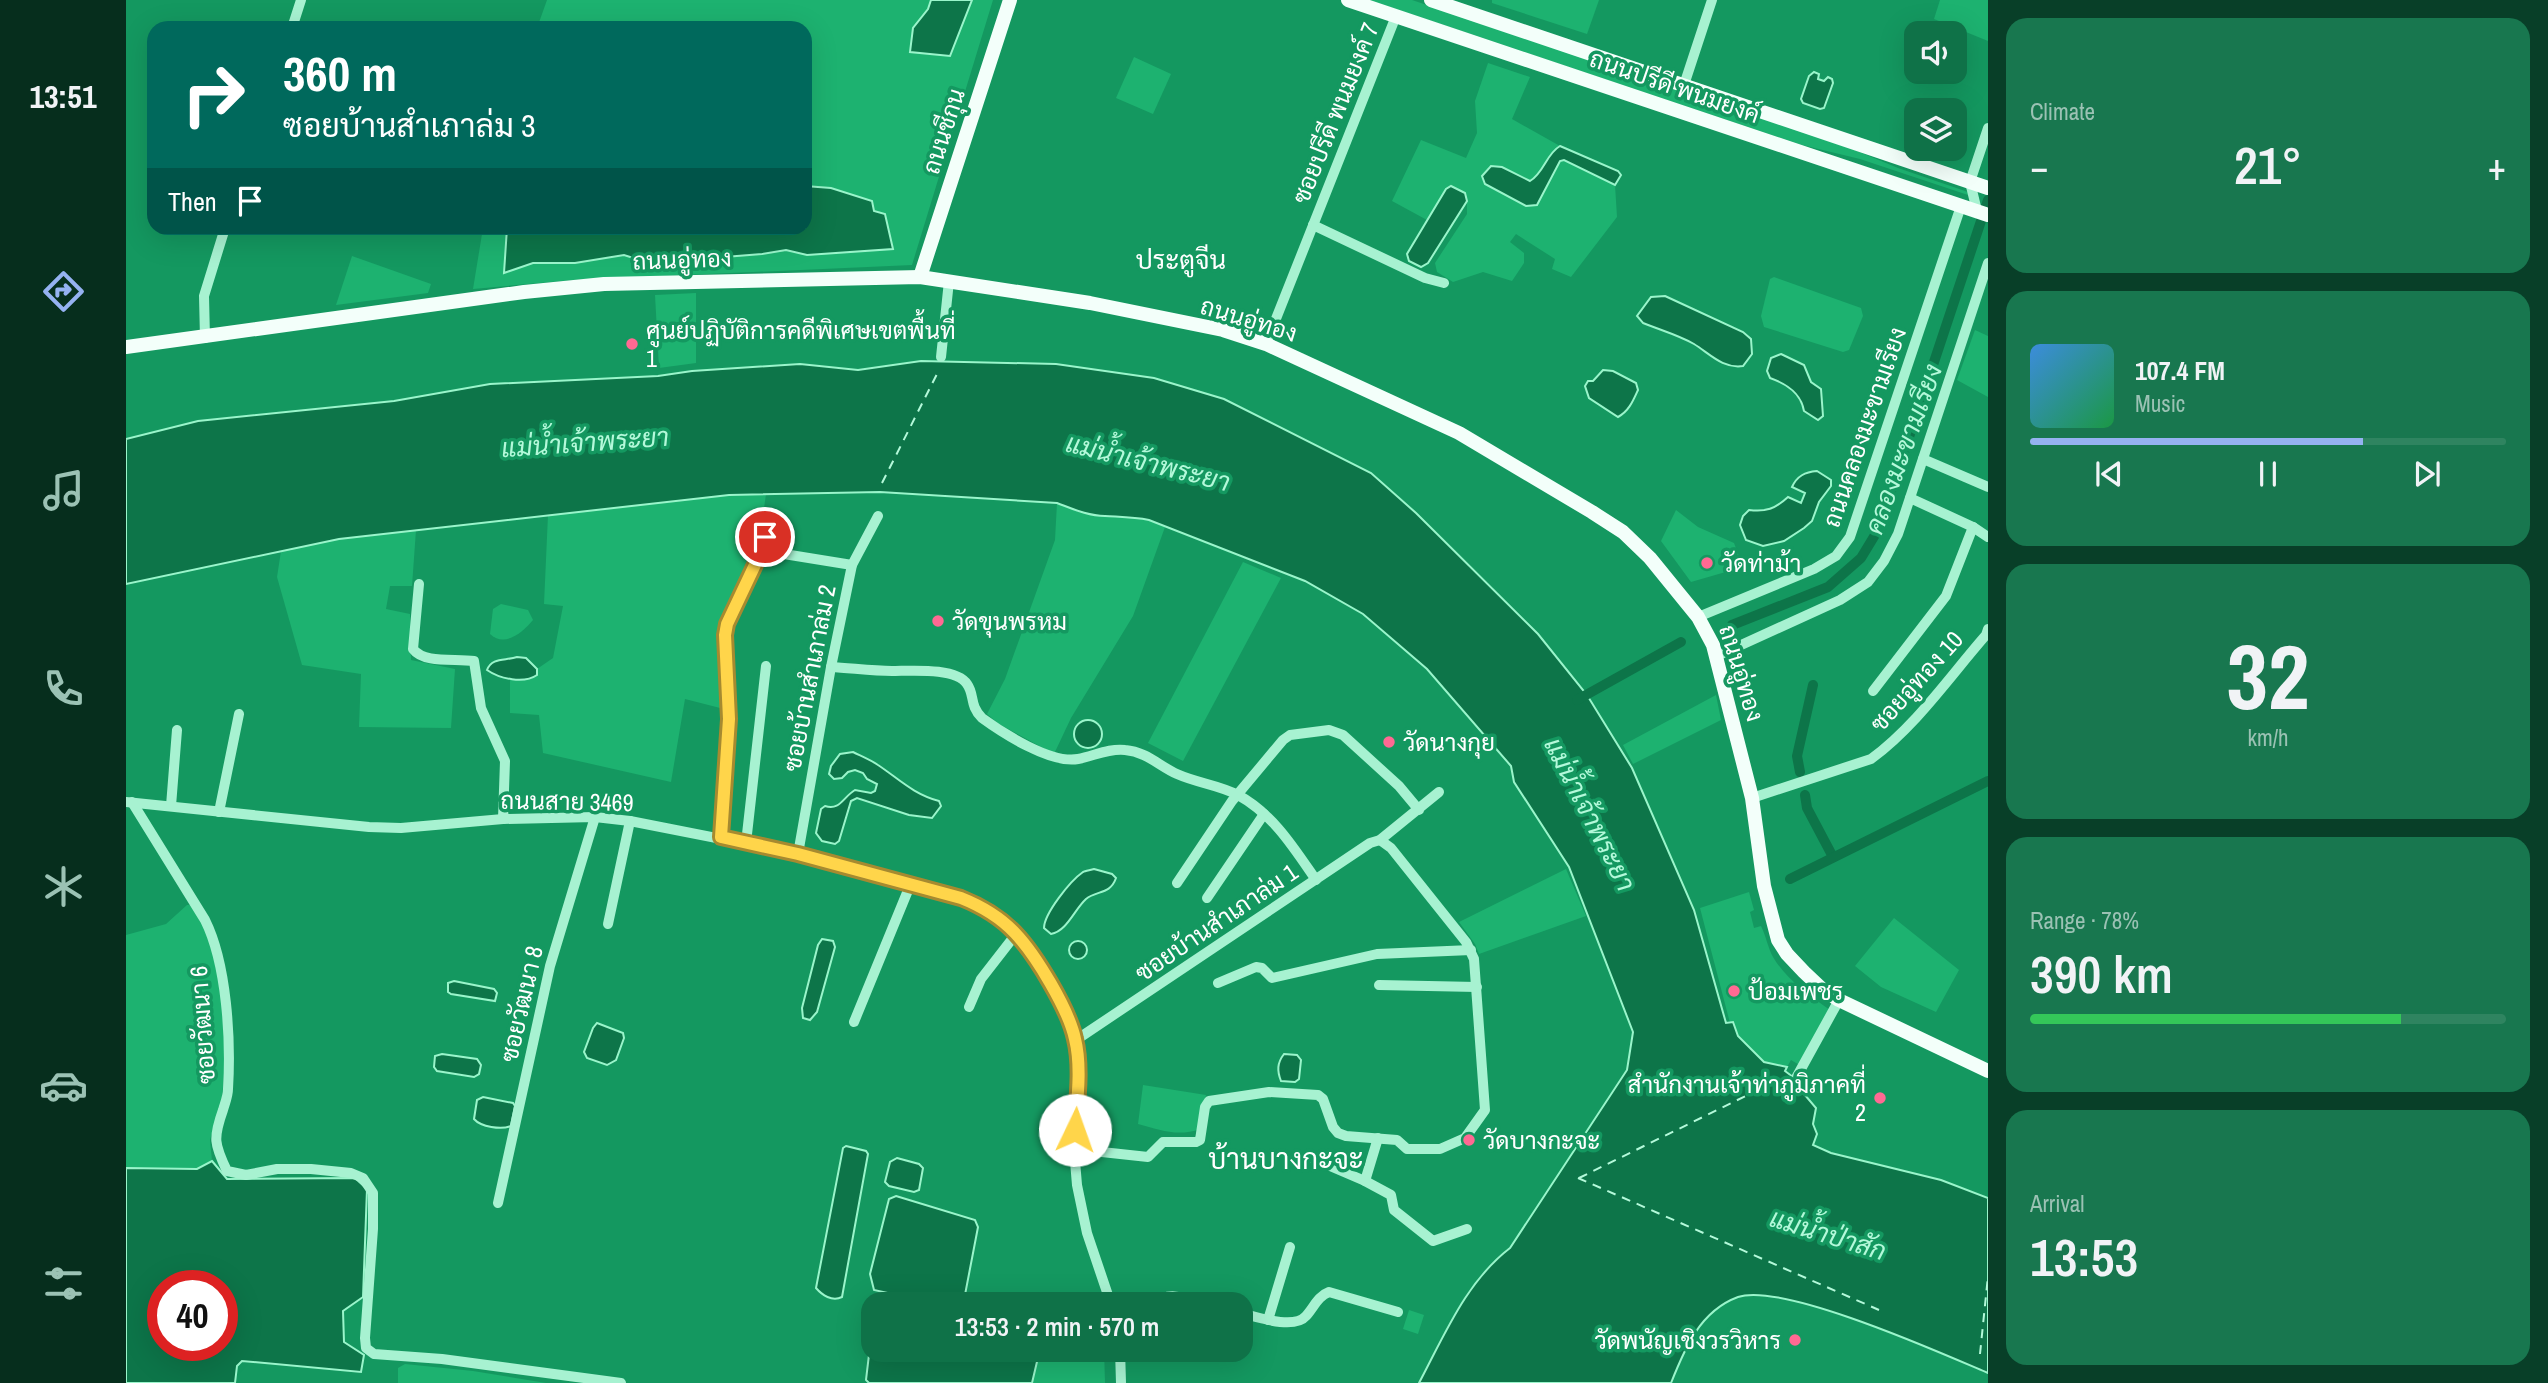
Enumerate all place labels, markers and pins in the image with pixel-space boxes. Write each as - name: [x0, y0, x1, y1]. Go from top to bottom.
- place label: ศูนย์ปฏิบัติการคดีพิเศษเขตพื้นที่ 1: [646, 309, 956, 374]
- marker: ศูนย์ปฏิบัติการคดีพิเศษเขตพื้นที่ 1: [624, 336, 640, 352]
- pin: [735, 507, 795, 567]
- place label: วัดท่าม้า: [1721, 547, 1801, 579]
- marker: วัดท่าม้า: [1699, 555, 1715, 571]
- place label: วัดขุนพรหม: [952, 605, 1067, 638]
- marker: วัดขุนพรหม: [930, 613, 946, 629]
- place label: วัดนางกุย: [1403, 726, 1495, 759]
- marker: วัดนางกุย: [1381, 734, 1397, 750]
- place label: ป้อมเพชร: [1748, 975, 1843, 1007]
- marker: ป้อมเพชร: [1726, 983, 1742, 999]
- place label: สํานักงานเจ้าท่าภูมิภาคที่ 2: [1627, 1064, 1866, 1128]
- marker: สํานักงานเจ้าท่าภูมิภาคที่ 2: [1872, 1090, 1888, 1106]
- place label: วัดบางกะจะ: [1483, 1124, 1600, 1156]
- marker: วัดบางกะจะ: [1461, 1132, 1477, 1148]
- place label: วัดพนัญเชิงวรวิหาร: [1594, 1324, 1781, 1356]
- marker: วัดพนัญเชิงวรวิหาร: [1787, 1332, 1803, 1348]

